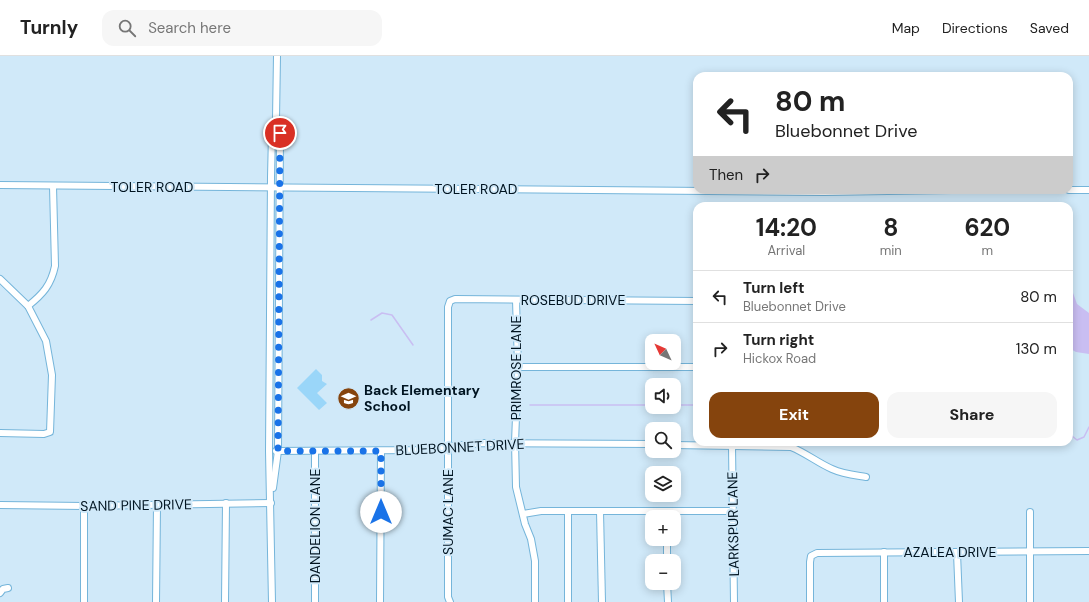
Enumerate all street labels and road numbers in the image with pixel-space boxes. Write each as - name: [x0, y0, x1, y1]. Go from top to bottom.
- street label: TOLER ROAD: [111, 178, 193, 196]
- street label: TOLER ROAD: [435, 180, 517, 198]
- street label: ROSEBUD DRIVE: [521, 291, 625, 309]
- street label: PRIMROSE LANE: [507, 316, 525, 420]
- street label: BLUEBONNET DRIVE: [395, 435, 525, 459]
- street label: DANDELION LANE: [306, 469, 324, 583]
- street label: SUMAC LANE: [439, 469, 457, 555]
- street label: LARKSPUR LANE: [723, 471, 743, 577]
- street label: SAND PINE DRIVE: [80, 495, 192, 515]
- street label: AZALEA DRIVE: [904, 543, 997, 561]

